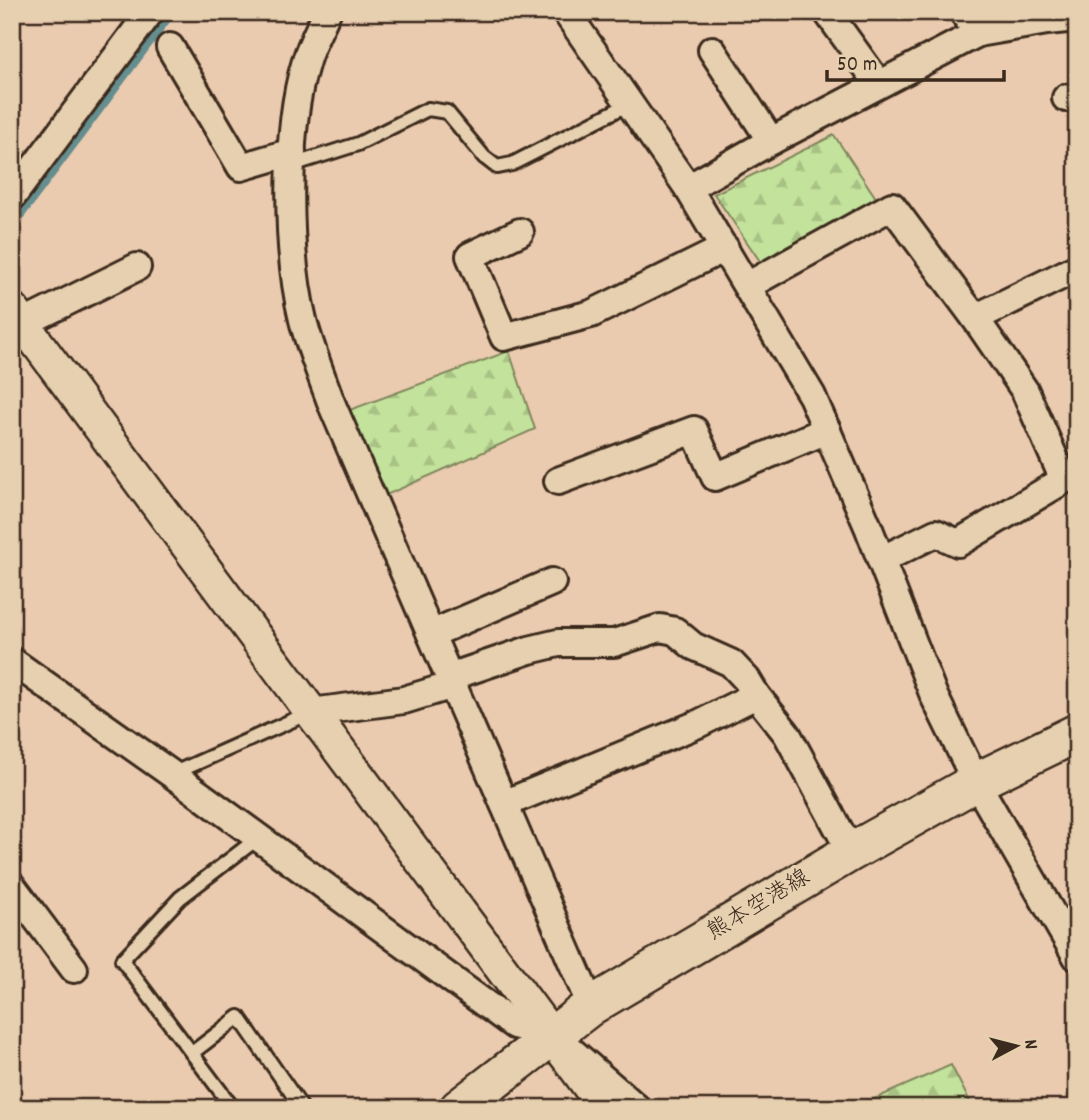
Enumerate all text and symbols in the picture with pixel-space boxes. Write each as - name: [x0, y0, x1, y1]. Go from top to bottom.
- scale bar: [827, 38, 1003, 82]
- text: 50 m: [837, 51, 877, 81]
- street label: 熊本空港線: [701, 862, 817, 950]
- north arrow: [981, 1012, 1050, 1082]
- text: N: [1015, 1038, 1043, 1051]

